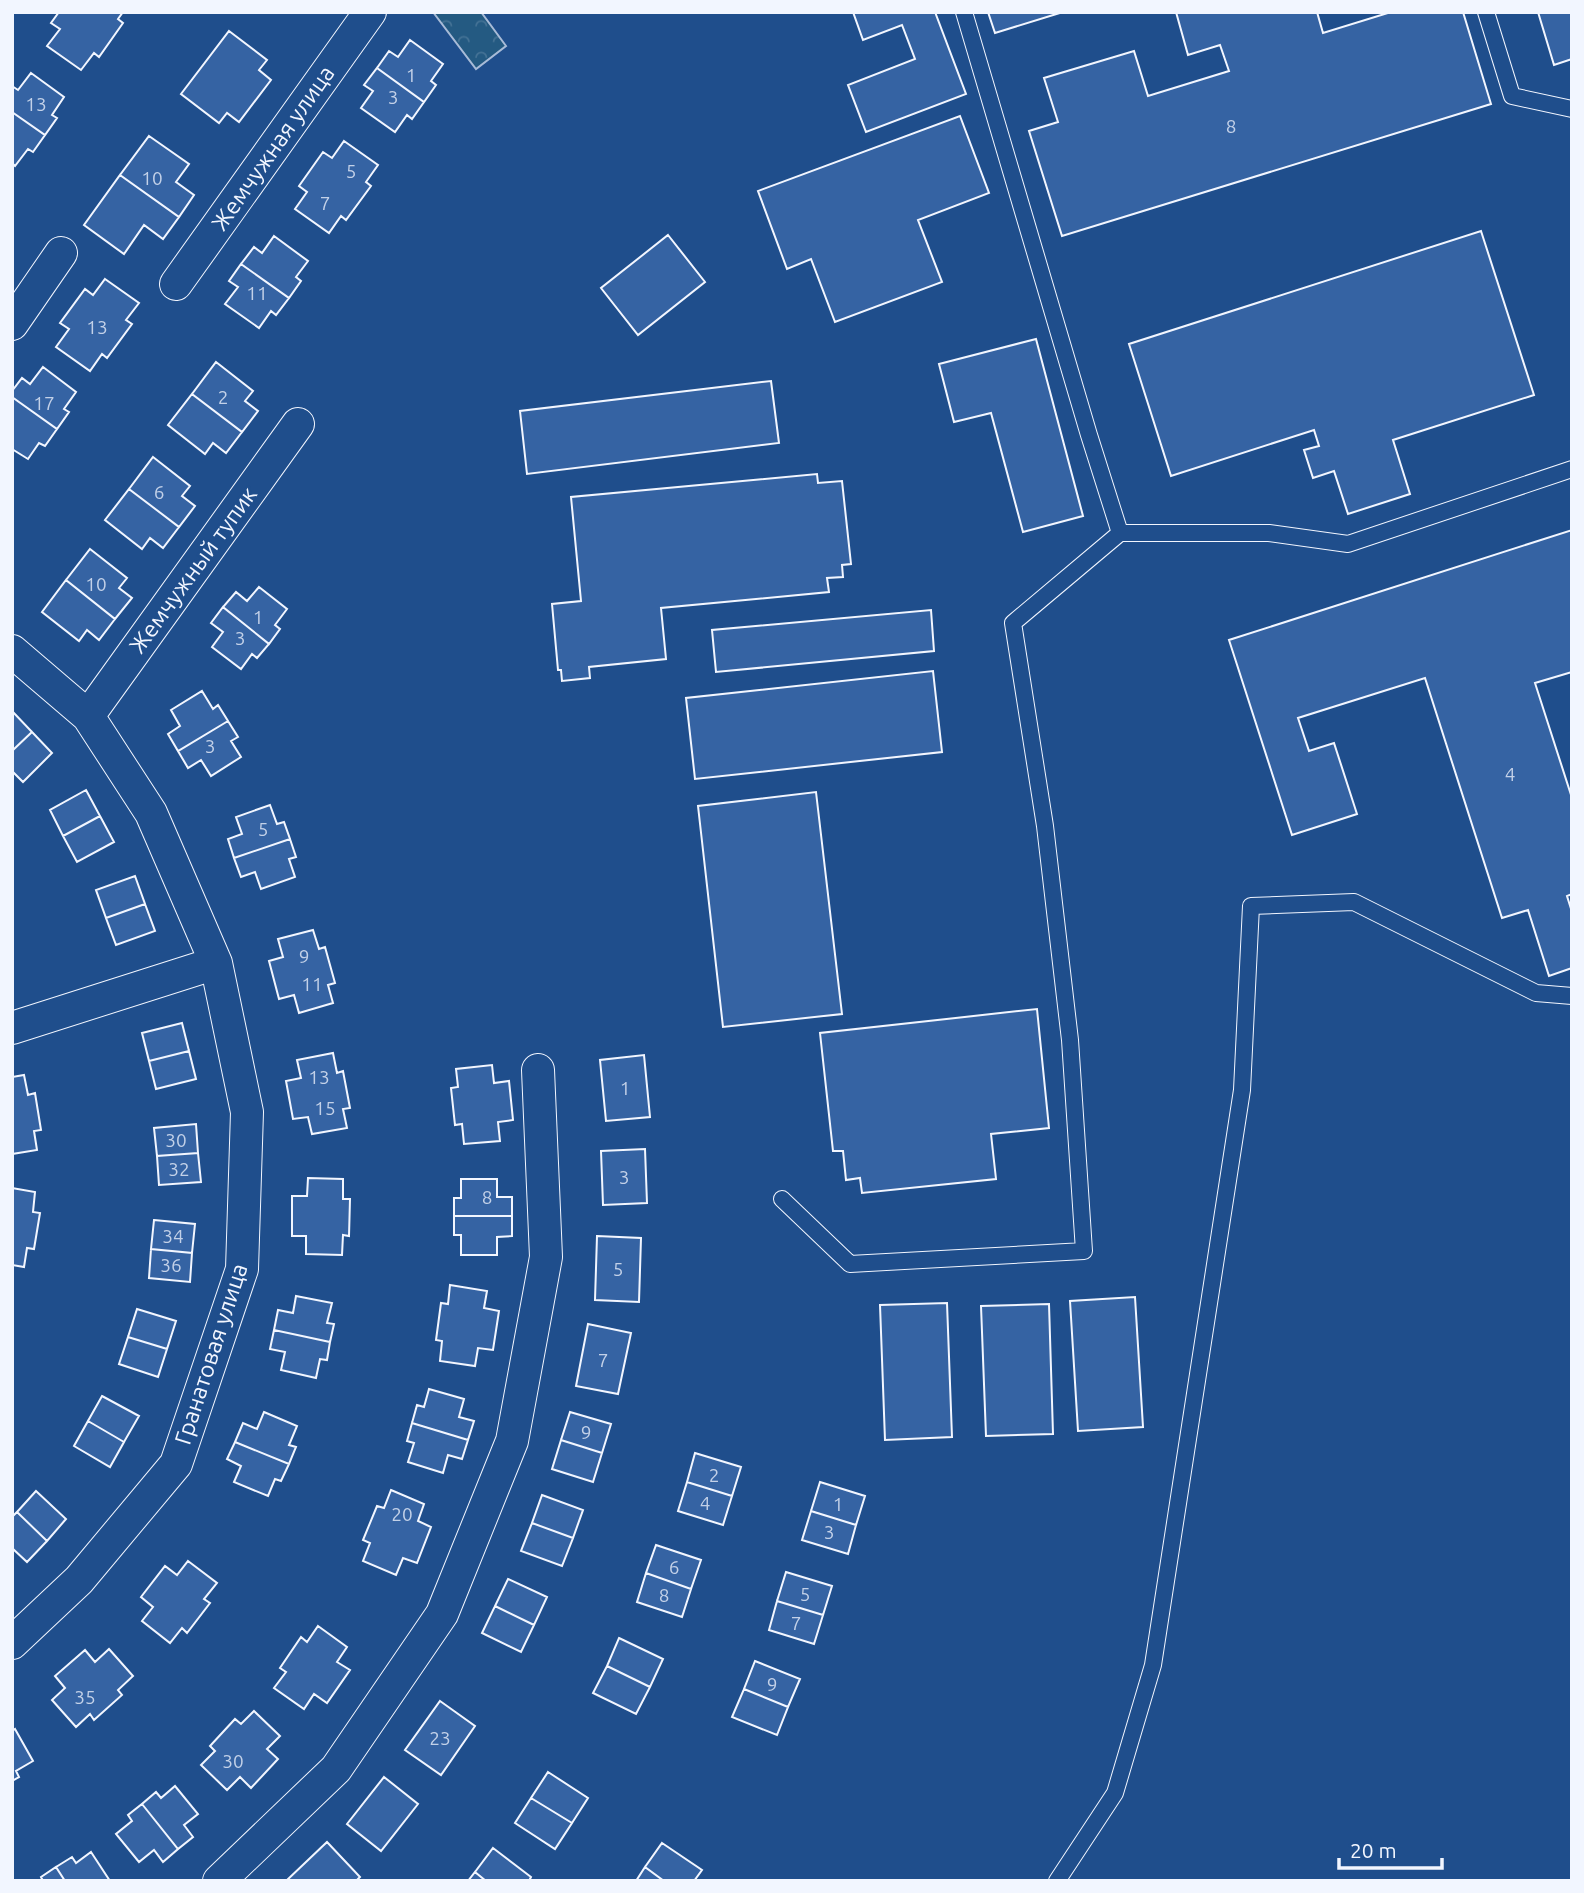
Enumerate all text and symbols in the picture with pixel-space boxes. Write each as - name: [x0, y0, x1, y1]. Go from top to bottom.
- street label: Жемчужная улица: [206, 61, 339, 235]
- house number: 1: [406, 64, 416, 86]
- house number: 3: [388, 86, 398, 108]
- house number: 13: [25, 93, 47, 115]
- house number: 8: [1226, 115, 1236, 137]
- house number: 5: [346, 160, 356, 182]
- house number: 10: [141, 167, 163, 189]
- house number: 7: [320, 192, 330, 214]
- house number: 11: [246, 282, 268, 304]
- house number: 13: [86, 316, 108, 338]
- house number: 2: [218, 386, 228, 408]
- house number: 17: [33, 392, 55, 414]
- house number: 6: [154, 481, 164, 503]
- street label: Жемчужный тупик: [124, 482, 261, 658]
- house number: 10: [85, 573, 107, 595]
- house number: 1: [253, 606, 263, 628]
- house number: 3: [235, 627, 245, 649]
- house number: 3: [205, 735, 215, 757]
- house number: 4: [1505, 763, 1515, 785]
- house number: 5: [258, 818, 268, 840]
- house number: 9: [299, 945, 309, 967]
- house number: 11: [301, 973, 323, 995]
- house number: 13: [308, 1066, 330, 1088]
- house number: 1: [620, 1077, 630, 1099]
- house number: 15: [314, 1097, 336, 1119]
- house number: 30: [165, 1129, 187, 1151]
- house number: 32: [168, 1158, 190, 1180]
- house number: 3: [619, 1166, 629, 1188]
- house number: 8: [482, 1186, 492, 1208]
- house number: 34: [162, 1225, 184, 1247]
- house number: 36: [160, 1254, 182, 1276]
- house number: 5: [613, 1258, 623, 1280]
- street label: Гранатовая улица: [169, 1260, 252, 1448]
- house number: 7: [598, 1349, 608, 1371]
- house number: 9: [581, 1421, 591, 1443]
- house number: 2: [709, 1464, 719, 1486]
- house number: 4: [700, 1492, 710, 1514]
- house number: 1: [833, 1493, 843, 1515]
- house number: 20: [391, 1503, 413, 1525]
- house number: 3: [824, 1521, 834, 1543]
- house number: 6: [669, 1556, 679, 1578]
- house number: 5: [800, 1583, 810, 1605]
- house number: 8: [659, 1584, 669, 1606]
- house number: 7: [791, 1612, 801, 1634]
- house number: 9: [767, 1673, 777, 1695]
- house number: 35: [74, 1686, 96, 1708]
- house number: 23: [429, 1727, 451, 1749]
- house number: 30: [222, 1750, 244, 1772]
- scale bar: [1339, 1826, 1442, 1870]
- text: 20 m: [1350, 1838, 1397, 1862]

